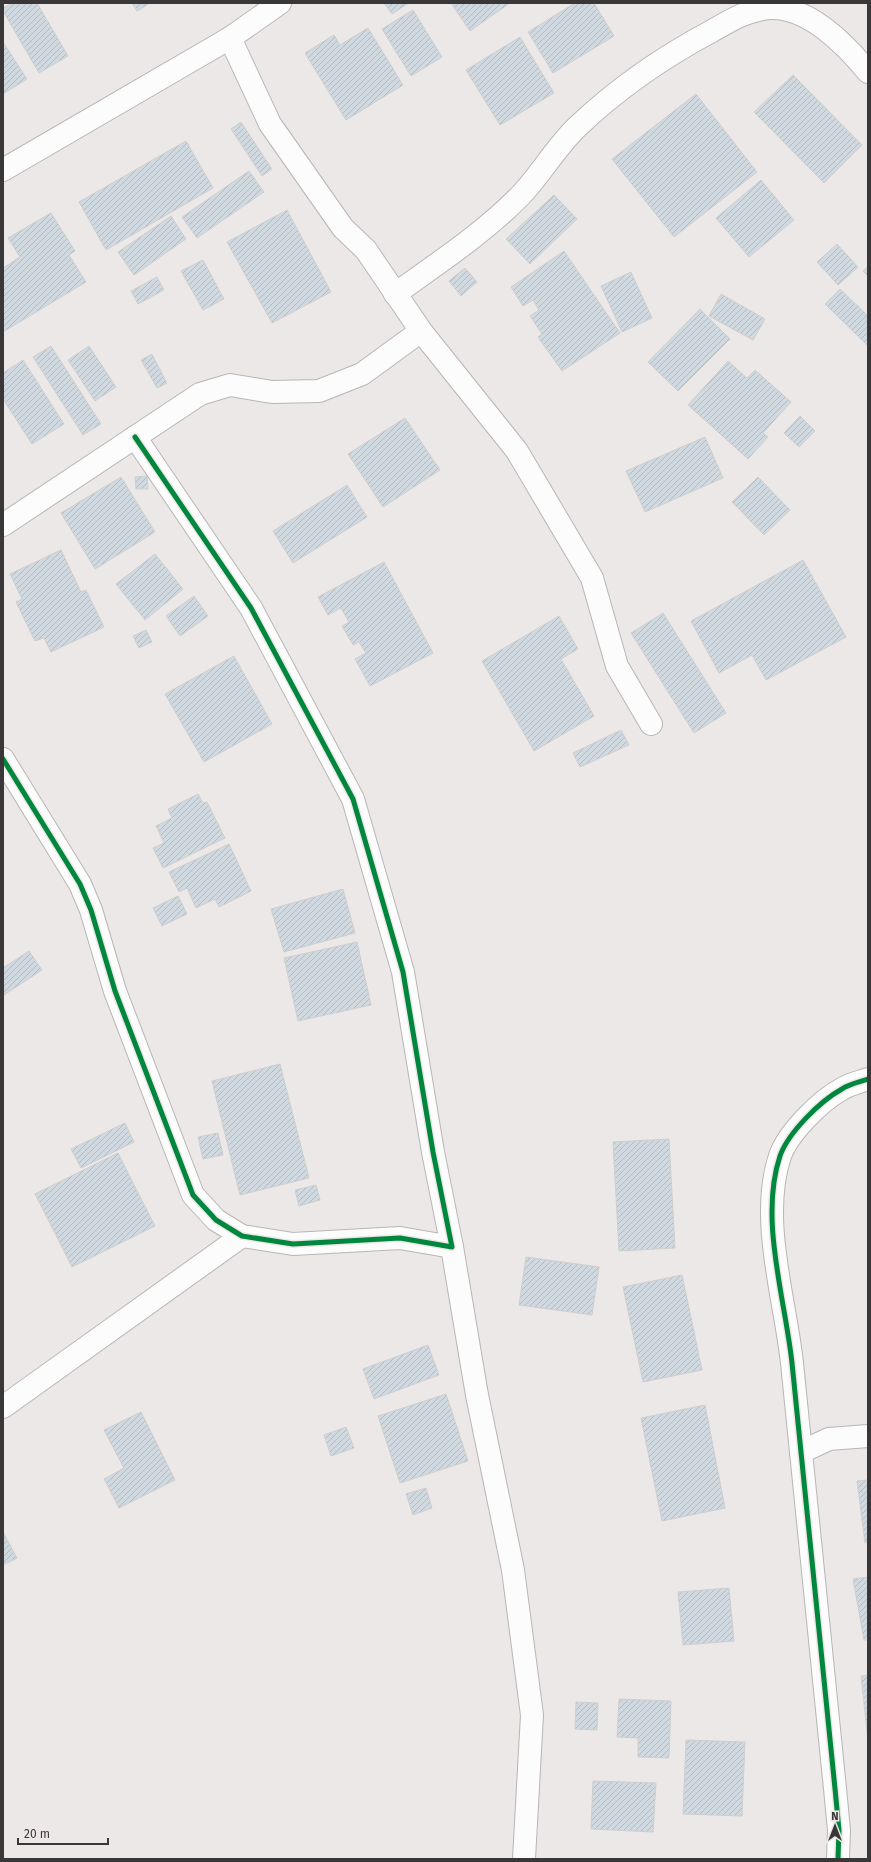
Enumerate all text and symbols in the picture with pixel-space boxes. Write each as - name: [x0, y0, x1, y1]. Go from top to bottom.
- north arrow: [815, 1806, 855, 1846]
- text: N: [831, 1810, 839, 1823]
- scale bar: [18, 1820, 108, 1846]
- text: 20 m: [24, 1827, 50, 1841]

